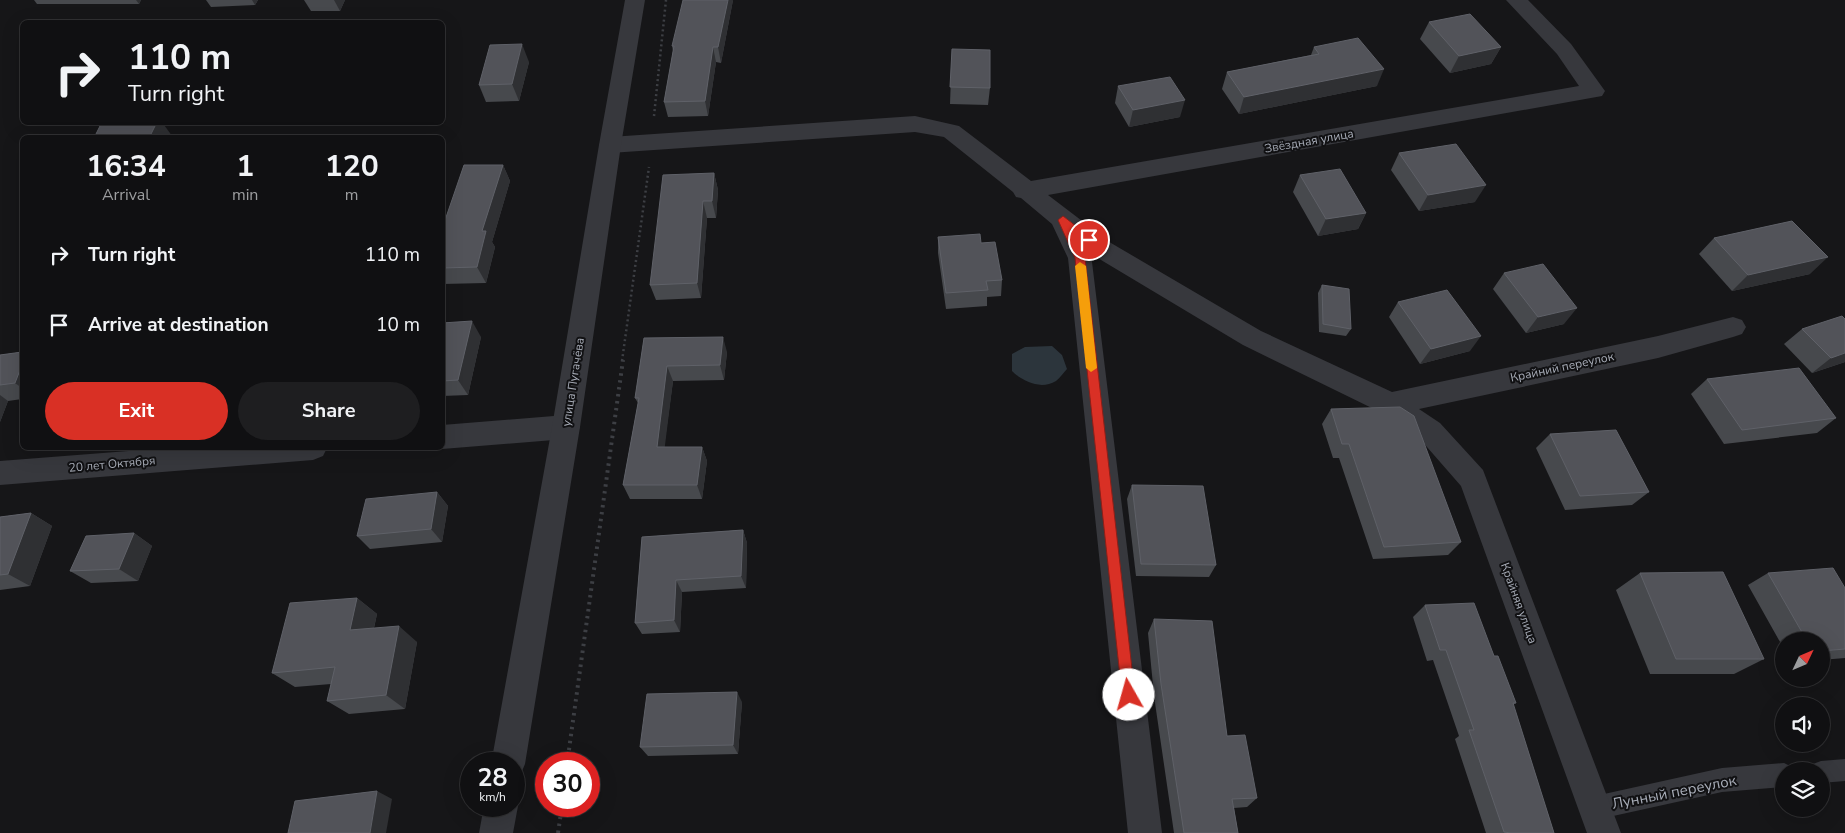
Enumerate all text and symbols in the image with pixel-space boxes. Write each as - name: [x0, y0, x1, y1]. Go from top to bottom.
- text: 110 m: [128, 34, 231, 81]
- icon: right: [45, 40, 110, 105]
- text: Turn right: [128, 79, 224, 109]
- street label: Звёздная улица: [1263, 125, 1355, 157]
- text: 16:34: [86, 146, 166, 187]
- text: 1: [236, 146, 254, 187]
- text: 120: [325, 146, 379, 187]
- text: Arrival: [102, 184, 150, 206]
- text: min: [232, 184, 258, 206]
- text: m: [345, 184, 359, 206]
- pin: [1068, 219, 1110, 261]
- icon: arrive: [1075, 226, 1103, 254]
- icon: right: [45, 241, 73, 269]
- text: Turn right: [88, 242, 175, 268]
- text: 110 m: [365, 242, 420, 268]
- icon: arrive: [45, 311, 73, 339]
- text: Arrive at destination: [88, 312, 269, 338]
- text: 10 m: [376, 312, 420, 338]
- street label: улица Пугачёва: [558, 336, 588, 428]
- street label: Крайний переулок: [1509, 348, 1616, 386]
- button: Exit: [45, 382, 228, 440]
- button: Share: [238, 382, 420, 440]
- street label: 20 лет Октября: [68, 452, 156, 476]
- street label: Крайняя улица: [1497, 560, 1541, 646]
- north arrow: [1775, 632, 1830, 688]
- map controls: [1775, 632, 1830, 817]
- position arrow: [1102, 668, 1154, 720]
- button: sound: [1775, 697, 1830, 752]
- speed limit sign: 30: [535, 752, 600, 817]
- text: 28: [477, 761, 508, 795]
- button: layers: [1775, 762, 1830, 817]
- street label: Лунный переулок: [1610, 770, 1738, 814]
- text: km/h: [479, 789, 506, 805]

